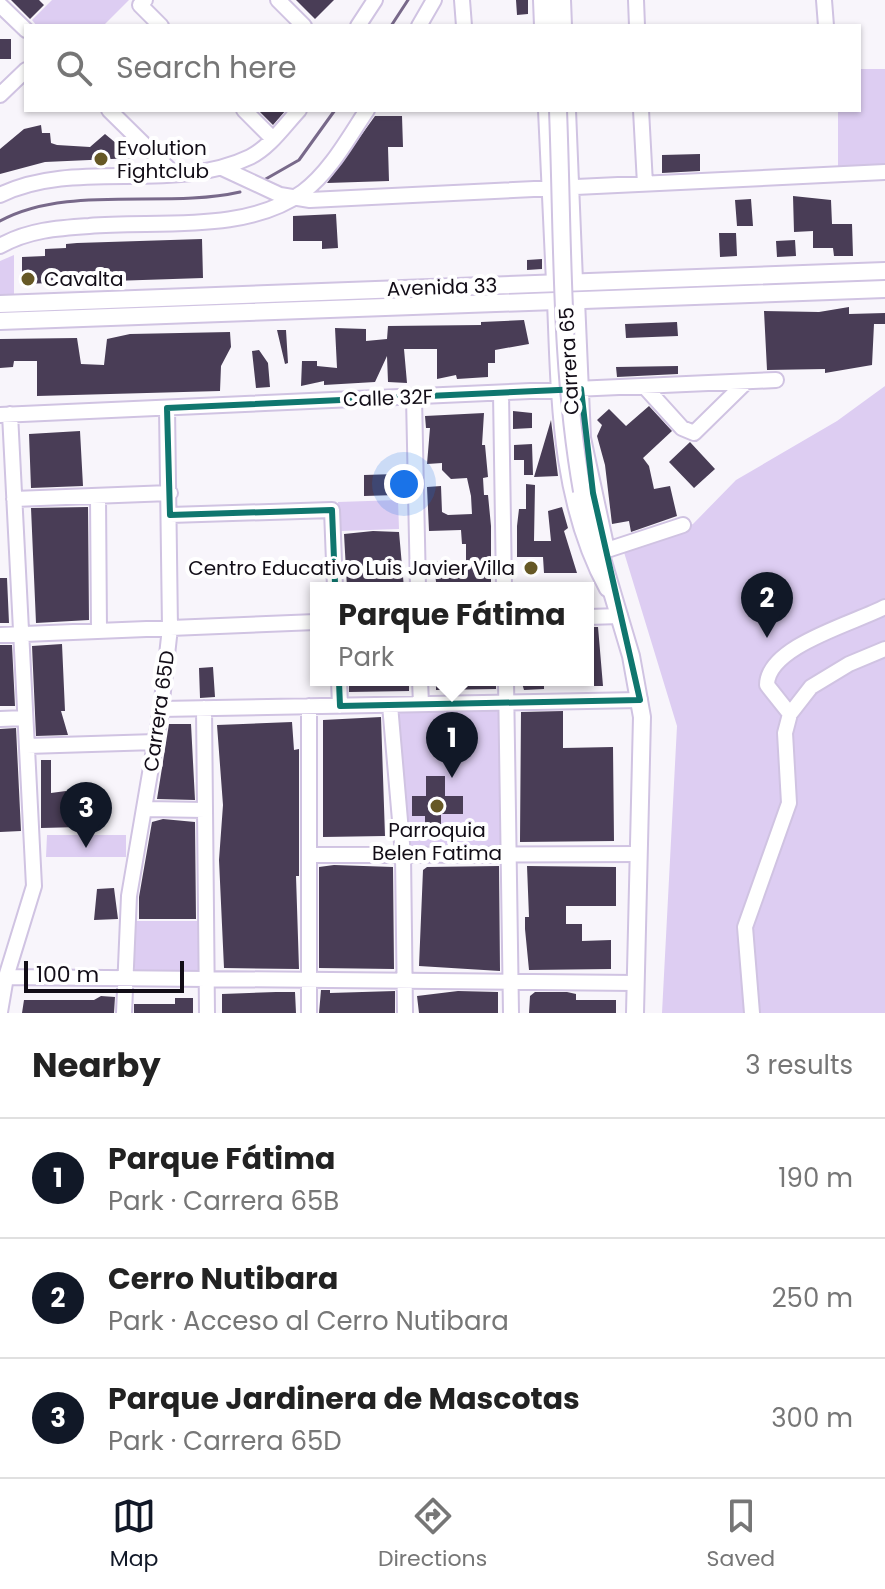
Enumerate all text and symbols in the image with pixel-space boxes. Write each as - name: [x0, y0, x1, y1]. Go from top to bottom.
- search box: [24, 24, 861, 112]
- icon: search: [52, 46, 96, 90]
- text: Search here: [116, 46, 297, 89]
- place label: Evolution Fightclub: [117, 134, 209, 185]
- marker: Evolution Fightclub: [92, 150, 110, 168]
- place label: Cavalta: [44, 265, 123, 293]
- marker: Cavalta: [19, 270, 37, 288]
- street label: Avenida 33: [386, 271, 498, 303]
- street label: Carrera 65: [552, 306, 586, 416]
- street label: Calle 32F: [343, 382, 433, 414]
- your location: [384, 464, 424, 504]
- place label: Centro Educativo Luis Javier Villa: [188, 554, 515, 582]
- marker: Centro Educativo Luis Javier Villa: [522, 559, 540, 577]
- pin: 2: [741, 572, 793, 638]
- popup: [310, 582, 594, 686]
- text: Parque Fátima: [338, 593, 566, 636]
- text: Park: [338, 639, 394, 675]
- street label: Carrera 65D: [137, 649, 181, 773]
- pin: 1: [426, 712, 478, 778]
- pin: 3: [60, 782, 112, 848]
- marker: Parroquia Belen Fatima: [428, 797, 446, 815]
- place label: Parroquia Belen Fatima: [372, 816, 502, 867]
- scale bar: [24, 957, 184, 993]
- text: 100 m: [36, 959, 99, 990]
- text: Nearby: [32, 1041, 161, 1089]
- text: 3 results: [745, 1047, 853, 1083]
- text: Parque Fátima: [108, 1137, 335, 1180]
- text: 1: [53, 1160, 63, 1196]
- text: 190 m: [778, 1160, 853, 1196]
- text: Park · Carrera 65B: [108, 1183, 339, 1219]
- text: Cerro Nutibara: [108, 1257, 338, 1300]
- text: 2: [51, 1280, 65, 1316]
- text: 250 m: [772, 1280, 853, 1316]
- text: Park · Acceso al Cerro Nutibara: [108, 1303, 509, 1339]
- text: Parque Jardinera de Mascotas: [108, 1377, 580, 1420]
- text: 3: [50, 1400, 66, 1436]
- text: 300 m: [771, 1400, 853, 1436]
- text: Park · Carrera 65D: [108, 1423, 342, 1459]
- tab: Map: [110, 1494, 158, 1575]
- tab: Directions: [378, 1494, 487, 1575]
- tab: Saved: [707, 1494, 775, 1575]

